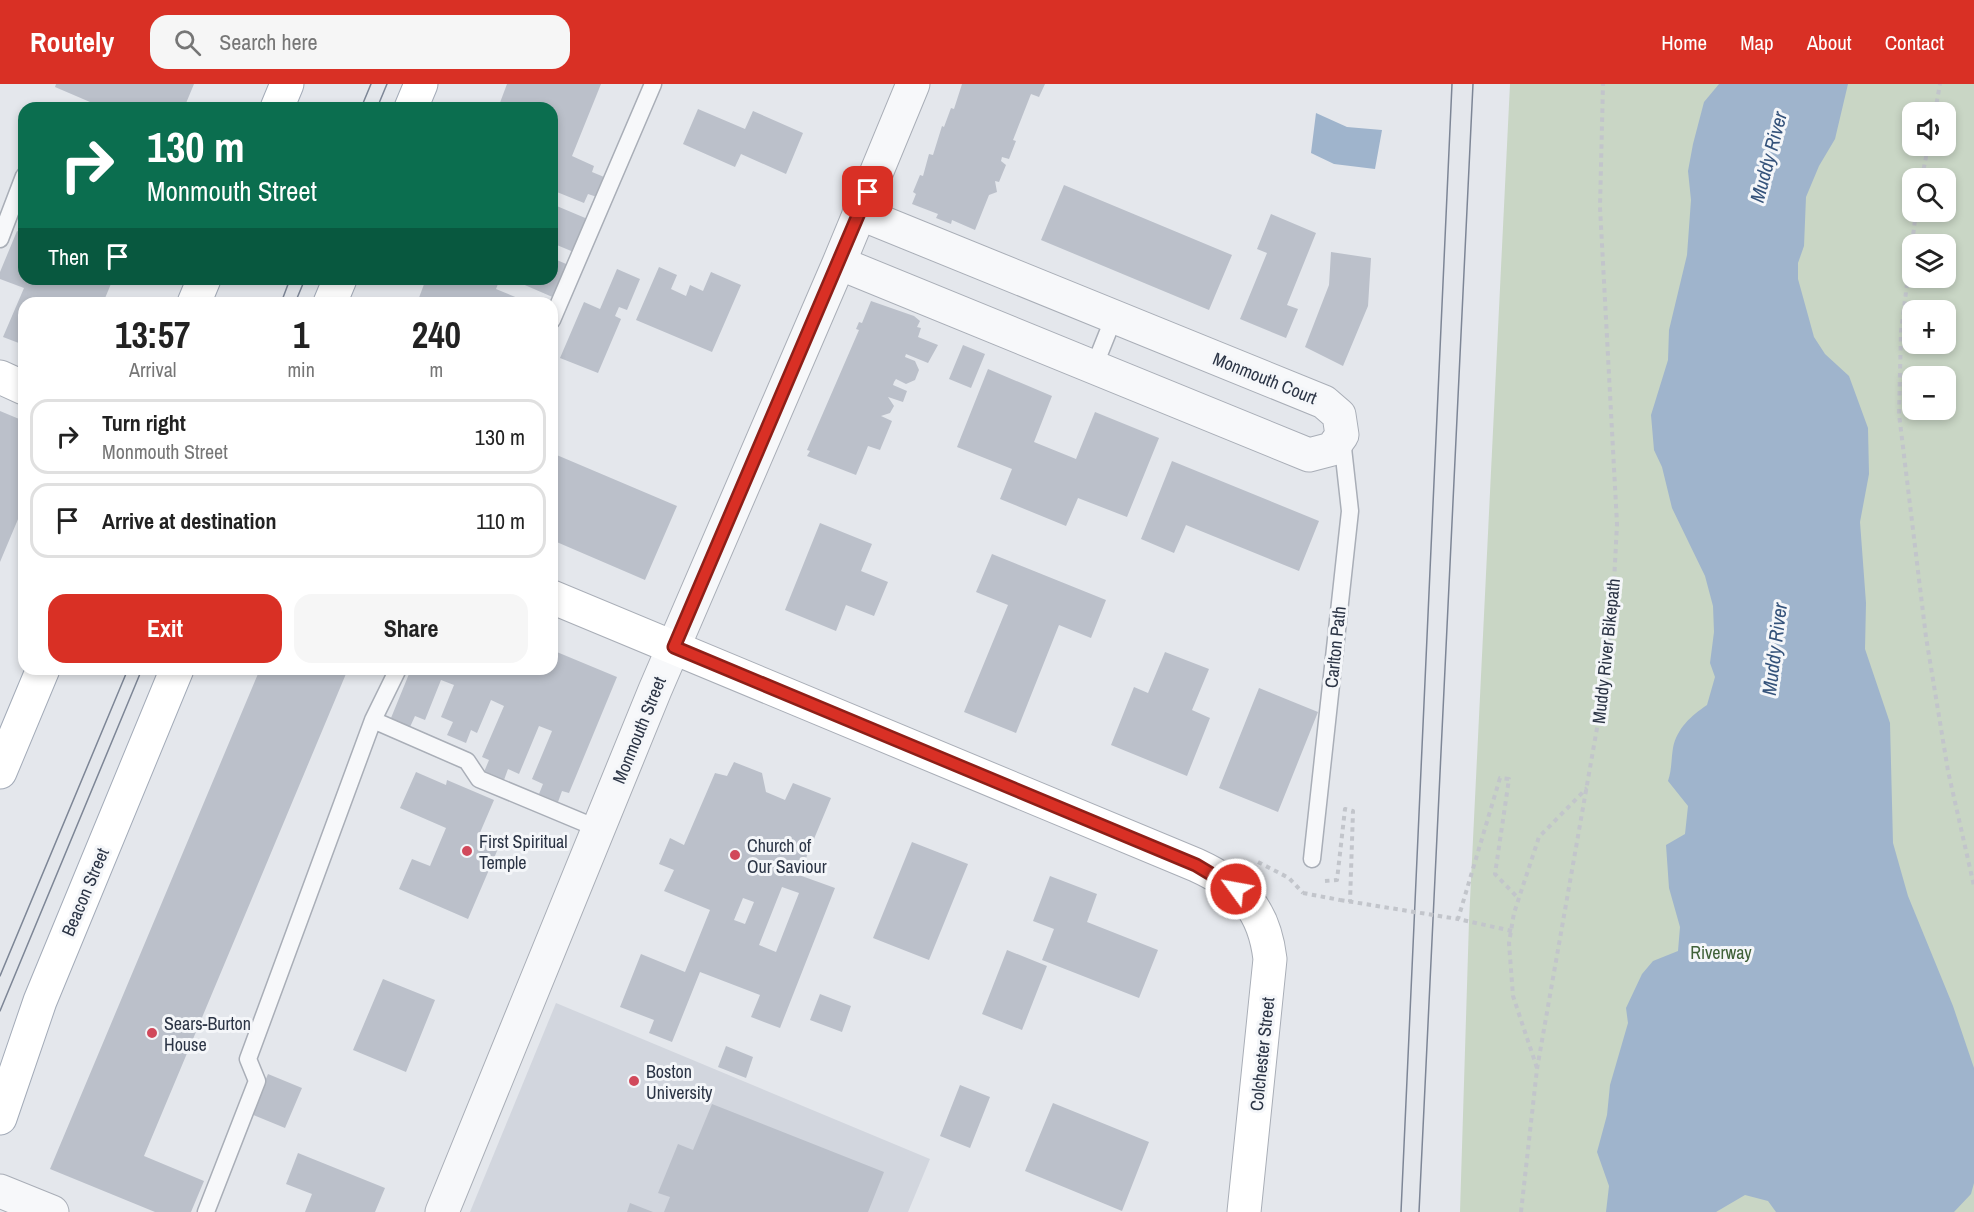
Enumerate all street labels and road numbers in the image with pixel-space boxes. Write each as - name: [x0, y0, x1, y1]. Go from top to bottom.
- street label: Monmouth Court: [1209, 346, 1321, 410]
- street label: Muddy River Bikepath: [1586, 577, 1626, 725]
- street label: Carlton Path: [1318, 605, 1352, 689]
- street label: Monmouth Street: [606, 673, 672, 787]
- street label: Beacon Street: [55, 844, 115, 940]
- street label: Colchester Street: [1244, 996, 1280, 1112]

